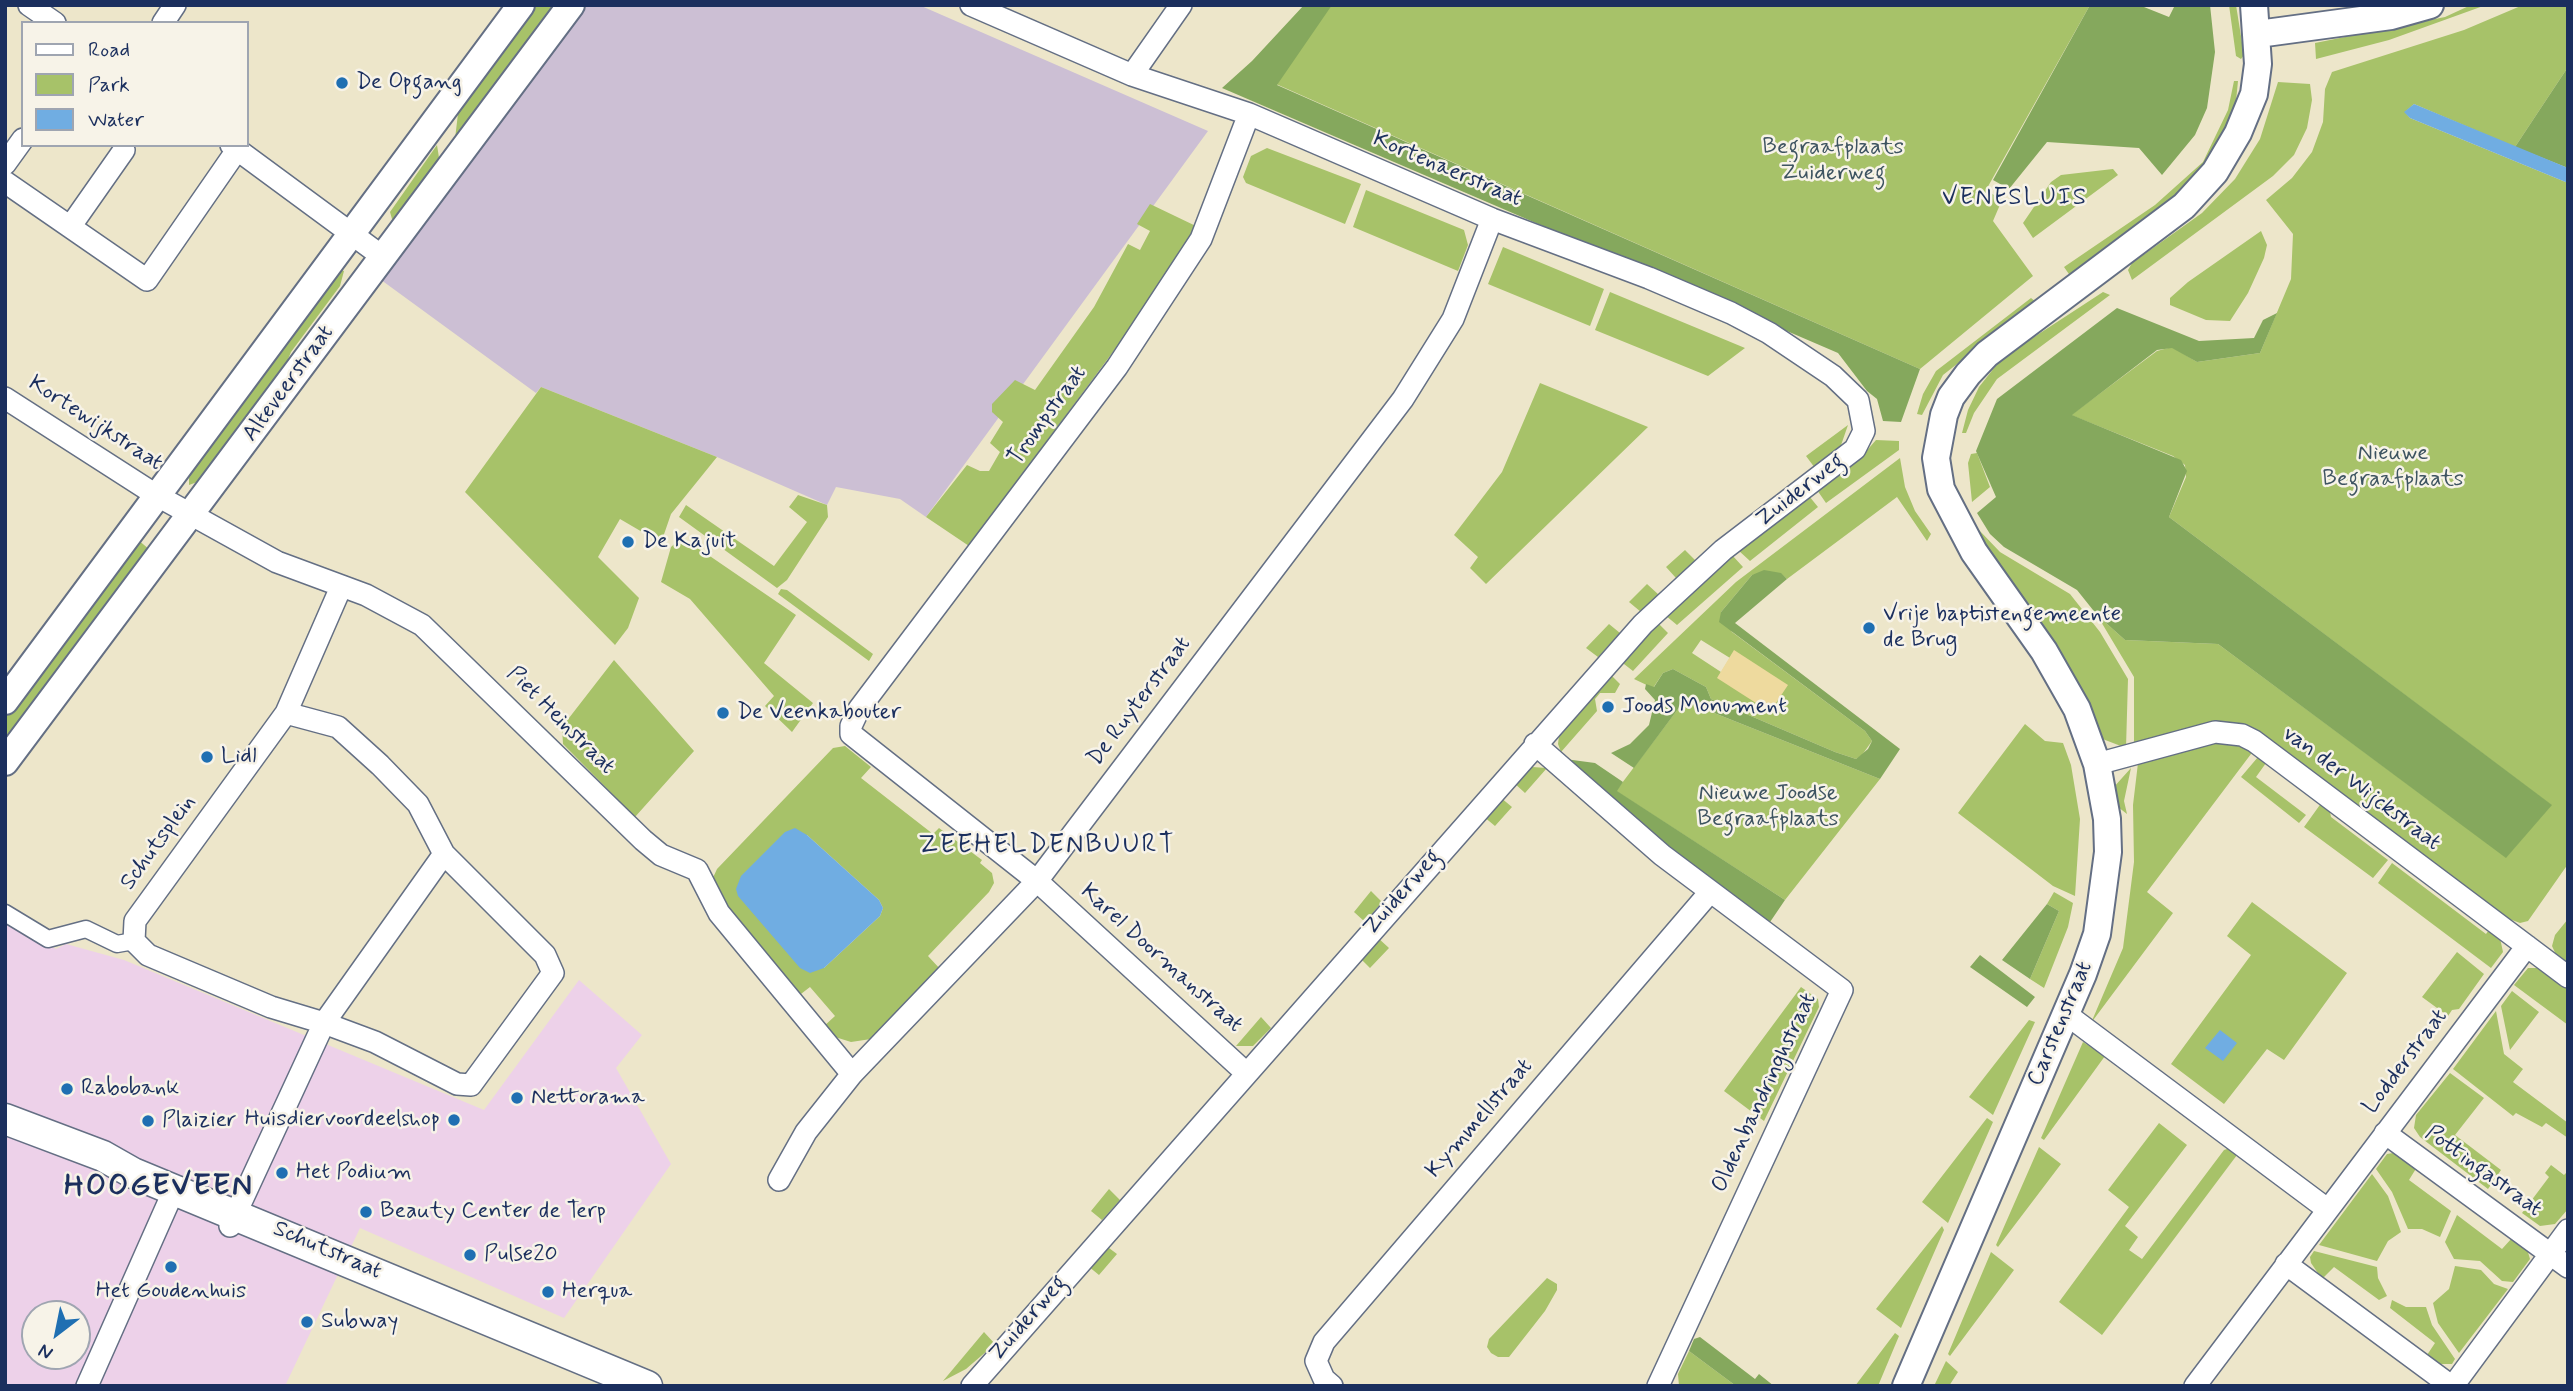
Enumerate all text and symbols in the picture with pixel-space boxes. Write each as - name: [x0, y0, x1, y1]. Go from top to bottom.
- legend: [21, 21, 248, 147]
- text: Road: [88, 36, 130, 64]
- place label: De Opgang: [356, 69, 462, 97]
- text: Park: [88, 71, 130, 99]
- marker: De Opgang: [334, 75, 350, 91]
- text: Water: [88, 106, 144, 134]
- street label: Kortenaerstraat: [1368, 126, 1526, 214]
- park label: Begraafplaats Zuiderweg: [1762, 134, 1904, 188]
- district label: VENESLUIS: [1942, 185, 2088, 213]
- street label: Alteveerstraat: [238, 320, 340, 448]
- street label: Trompstraat: [1003, 361, 1093, 471]
- street label: Kortewijkstraat: [23, 370, 167, 478]
- park label: Nieuwe Begraafplaats: [2322, 440, 2464, 494]
- street label: Zuiderweg: [1751, 448, 1851, 534]
- place label: De Kajuit: [642, 528, 736, 556]
- marker: De Kajuit: [620, 534, 636, 550]
- place label: Vrije baptistengemeente de Brug: [1883, 601, 2121, 655]
- marker: Vrije baptistengemeente de Brug: [1861, 620, 1877, 636]
- street label: De Ruyterstraat: [1082, 632, 1198, 772]
- street label: Piet Heinstraat: [500, 661, 620, 781]
- place label: Joods Monument: [1622, 693, 1787, 721]
- place label: De Veenkabouter: [737, 699, 901, 727]
- marker: Joods Monument: [1600, 699, 1616, 715]
- marker: De Veenkabouter: [715, 705, 731, 721]
- street label: van der Wijckstraat: [2276, 720, 2446, 858]
- place label: Lidl: [221, 743, 257, 771]
- marker: Lidl: [199, 749, 215, 765]
- park label: Nieuwe Joodse Begraafplaats: [1697, 780, 1839, 834]
- street label: Schutsplein: [115, 790, 203, 896]
- district label: ZEEHELDENBUURT: [919, 831, 1175, 863]
- street label: Zuiderweg: [1358, 844, 1448, 942]
- street label: Karel Doormanstraat: [1074, 879, 1248, 1039]
- street label: Carstenstraat: [2022, 957, 2100, 1091]
- street label: Oldenbandringhstraat: [1707, 989, 1823, 1197]
- street label: Lodderstraat: [2358, 1004, 2454, 1120]
- street label: Kymmellstraat: [1421, 1054, 1539, 1184]
- place label: Rabobank: [81, 1075, 179, 1103]
- marker: Rabobank: [59, 1081, 75, 1097]
- place label: Nettorama: [531, 1084, 645, 1112]
- marker: Nettorama: [509, 1090, 525, 1106]
- place label: Huisdiervoordeelshop: [245, 1106, 440, 1134]
- place label: Plaizier: [162, 1107, 236, 1135]
- marker: Huisdiervoordeelshop: [446, 1112, 462, 1128]
- marker: Plaizier: [140, 1113, 156, 1129]
- street label: Pottingastraat: [2419, 1120, 2547, 1224]
- place label: Het Podium: [296, 1159, 412, 1187]
- marker: Het Podium: [274, 1165, 290, 1181]
- district label: HOOGEVEEN: [62, 1170, 256, 1206]
- place label: Beauty Center de Terp: [380, 1198, 606, 1226]
- marker: Beauty Center de Terp: [358, 1204, 374, 1220]
- street label: Schutstraat: [268, 1216, 386, 1286]
- place label: Pulse20: [484, 1241, 558, 1269]
- marker: Pulse20: [462, 1247, 478, 1263]
- marker: Het Goudenhuis: [163, 1259, 179, 1275]
- street label: Zuiderweg: [984, 1270, 1074, 1368]
- place label: Het Goudenhuis: [96, 1278, 246, 1306]
- place label: Herqua: [562, 1278, 632, 1306]
- marker: Herqua: [540, 1284, 556, 1300]
- north arrow: [21, 1300, 91, 1370]
- place label: Subway: [321, 1308, 398, 1336]
- marker: Subway: [299, 1314, 315, 1330]
- text: N: [34, 1338, 58, 1365]

